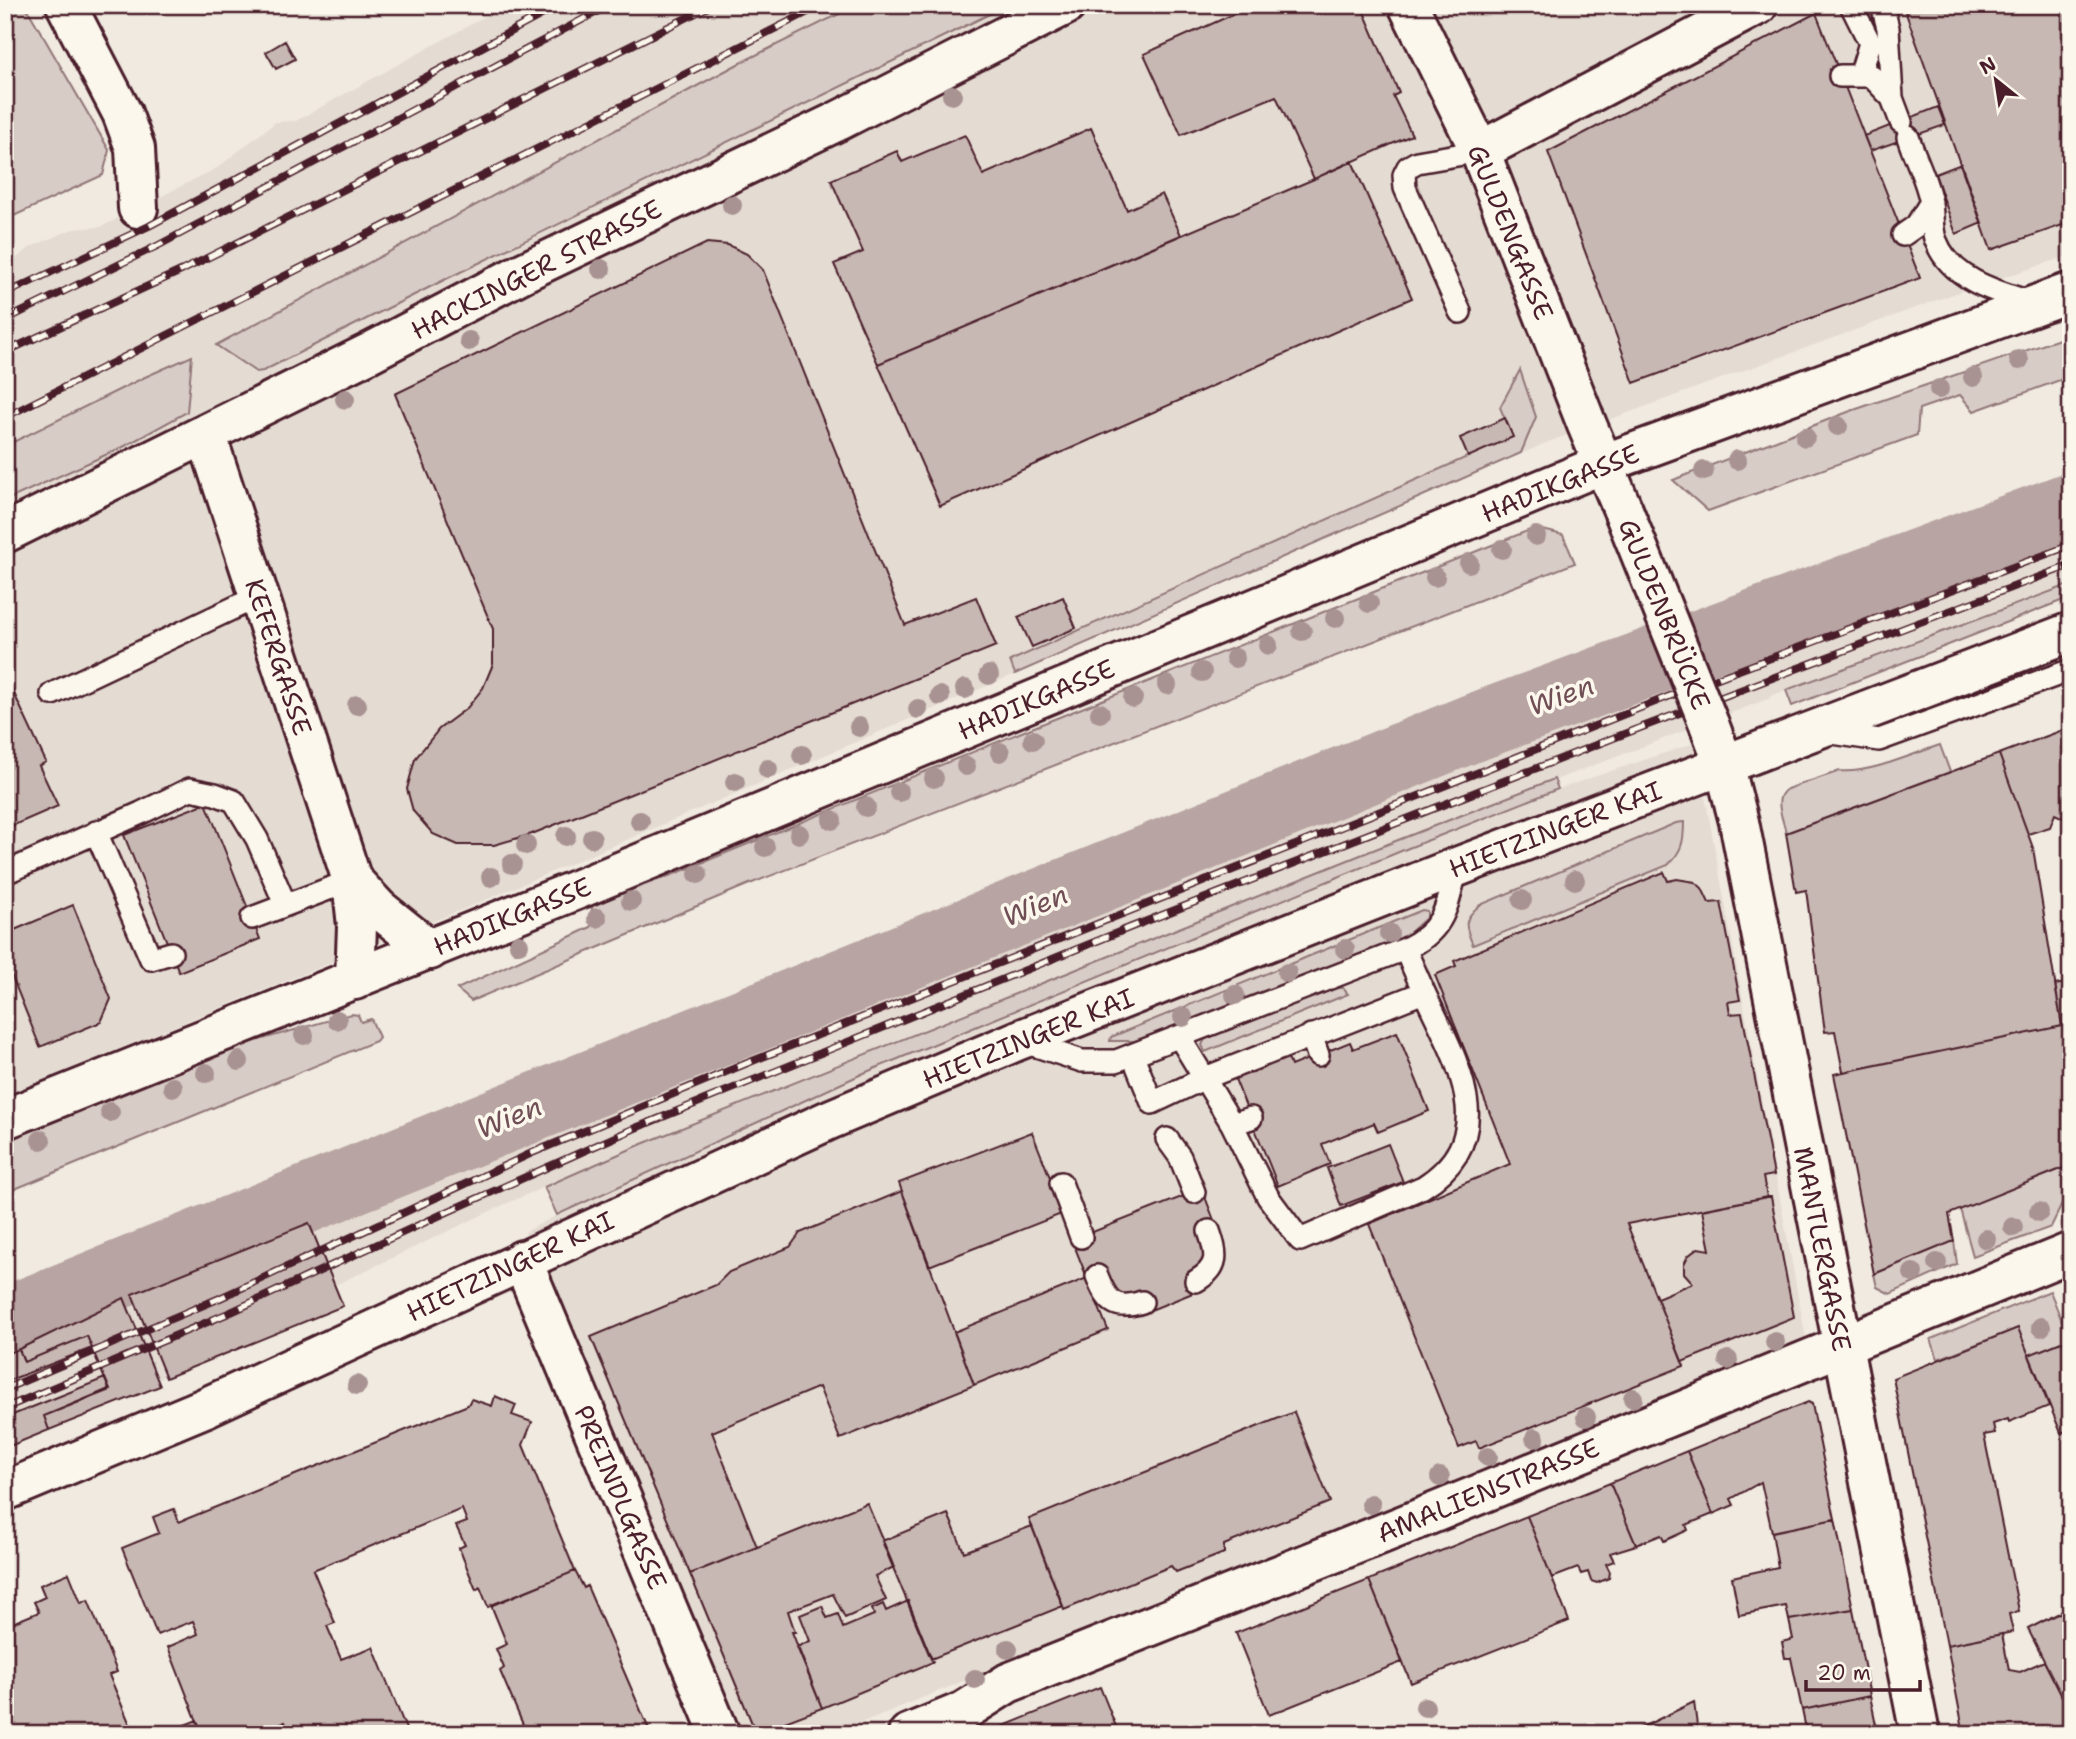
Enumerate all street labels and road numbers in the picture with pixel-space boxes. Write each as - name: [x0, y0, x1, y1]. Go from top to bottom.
- street label: GULDENGASSE: [1460, 139, 1562, 325]
- street label: HACKINGER STRASSE: [405, 191, 667, 347]
- street label: HADIKGASSE: [1476, 435, 1644, 531]
- street label: GULDENBRÜCKE: [1611, 513, 1719, 715]
- street label: KEFERGASSE: [237, 574, 321, 740]
- street label: HADIKGASSE: [952, 650, 1120, 748]
- street label: HIETZINGER KAI: [1444, 772, 1666, 886]
- street label: HADIKGASSE: [428, 868, 596, 964]
- street label: HIETZINGER KAI: [917, 980, 1139, 1096]
- street label: MANTLERGASSE: [1786, 1144, 1860, 1354]
- street label: HIETZINGER KAI: [401, 1203, 619, 1329]
- street label: PREINDLGASSE: [566, 1399, 676, 1595]
- street label: AMALIENSTRASSE: [1372, 1429, 1604, 1551]

